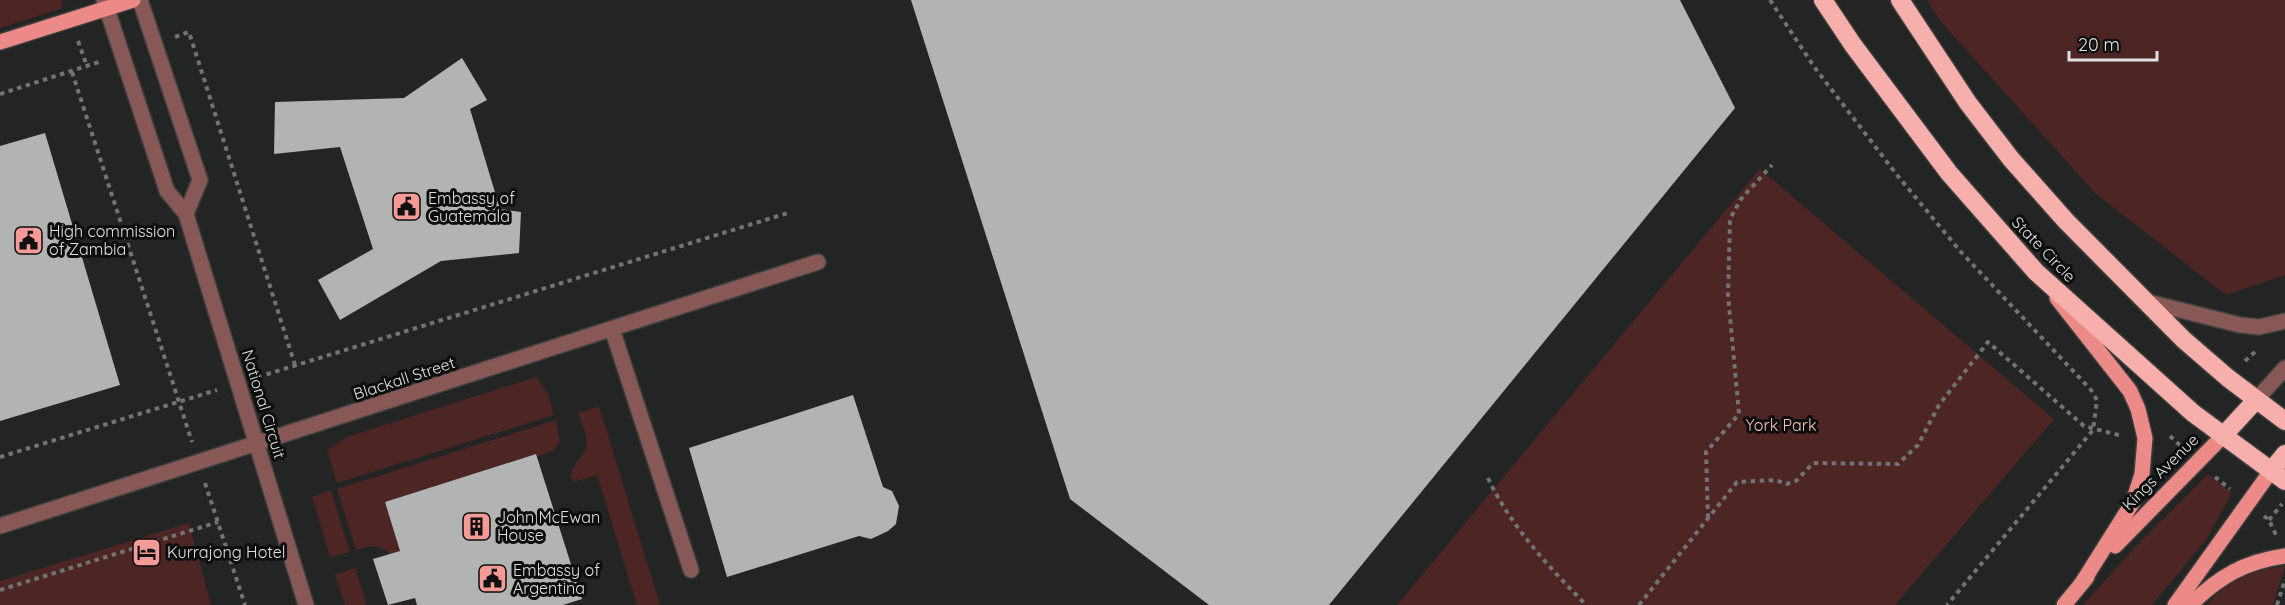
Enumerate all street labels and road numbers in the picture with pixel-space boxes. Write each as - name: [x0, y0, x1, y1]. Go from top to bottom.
- street label: State Circle: [2008, 212, 2080, 286]
- street label: National Circuit: [238, 347, 290, 461]
- street label: Blackall Street: [351, 352, 457, 404]
- street label: Kings Avenue: [2118, 430, 2202, 514]

